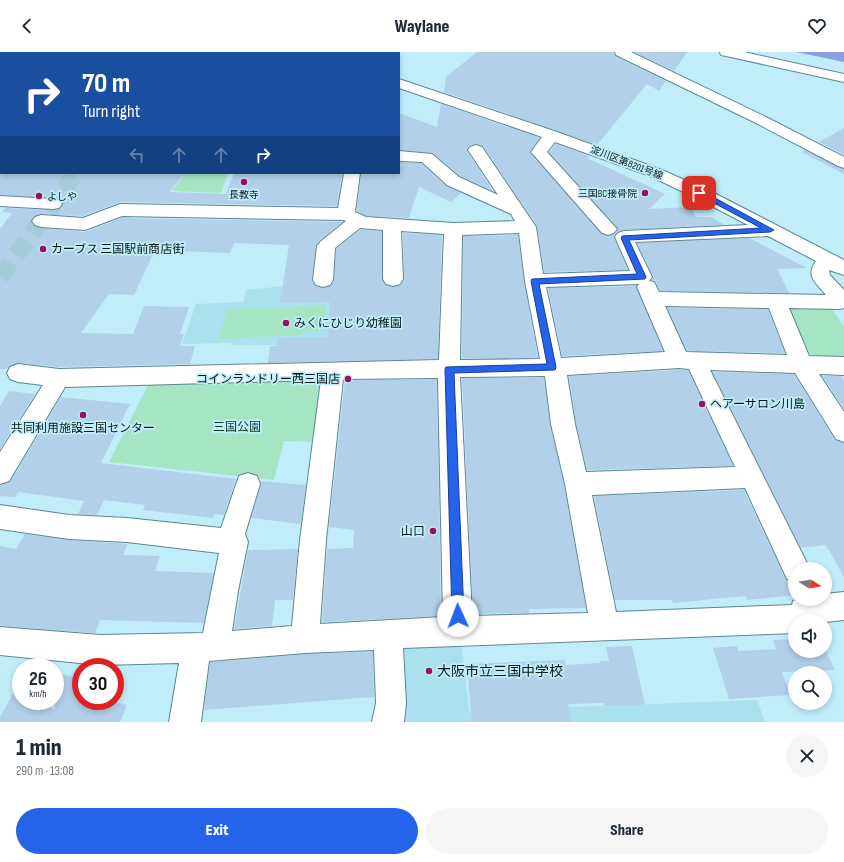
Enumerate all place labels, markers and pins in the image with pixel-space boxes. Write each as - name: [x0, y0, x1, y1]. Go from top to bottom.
- pin: [682, 176, 716, 210]
- marker: 長教寺: [239, 177, 249, 187]
- place label: 三国BC接骨院: [578, 188, 637, 200]
- marker: 三国BC接骨院: [640, 188, 650, 198]
- place label: 長教寺: [229, 189, 259, 201]
- marker: よしや: [34, 191, 44, 201]
- place label: よしや: [47, 191, 77, 203]
- place label: カーブス 三国駅前商店街: [51, 242, 184, 257]
- marker: カーブス 三国駅前商店街: [38, 244, 48, 254]
- place label: みくにひじり幼稚園: [294, 316, 402, 331]
- marker: みくにひじり幼稚園: [281, 318, 291, 328]
- place label: コインランドリー西三国店: [196, 372, 340, 387]
- marker: コインランドリー西三国店: [343, 374, 353, 384]
- place label: ヘアーサロン川島: [710, 397, 805, 412]
- marker: ヘアーサロン川島: [697, 399, 707, 409]
- marker: 共同利用施設三国センター: [78, 410, 88, 420]
- place label: 共同利用施設三国センター: [11, 421, 155, 436]
- place label: 山口: [401, 524, 425, 539]
- marker: 山口: [428, 526, 438, 536]
- place label: 大阪市立三国中学校: [437, 663, 563, 680]
- marker: 大阪市立三国中学校: [424, 666, 434, 676]

